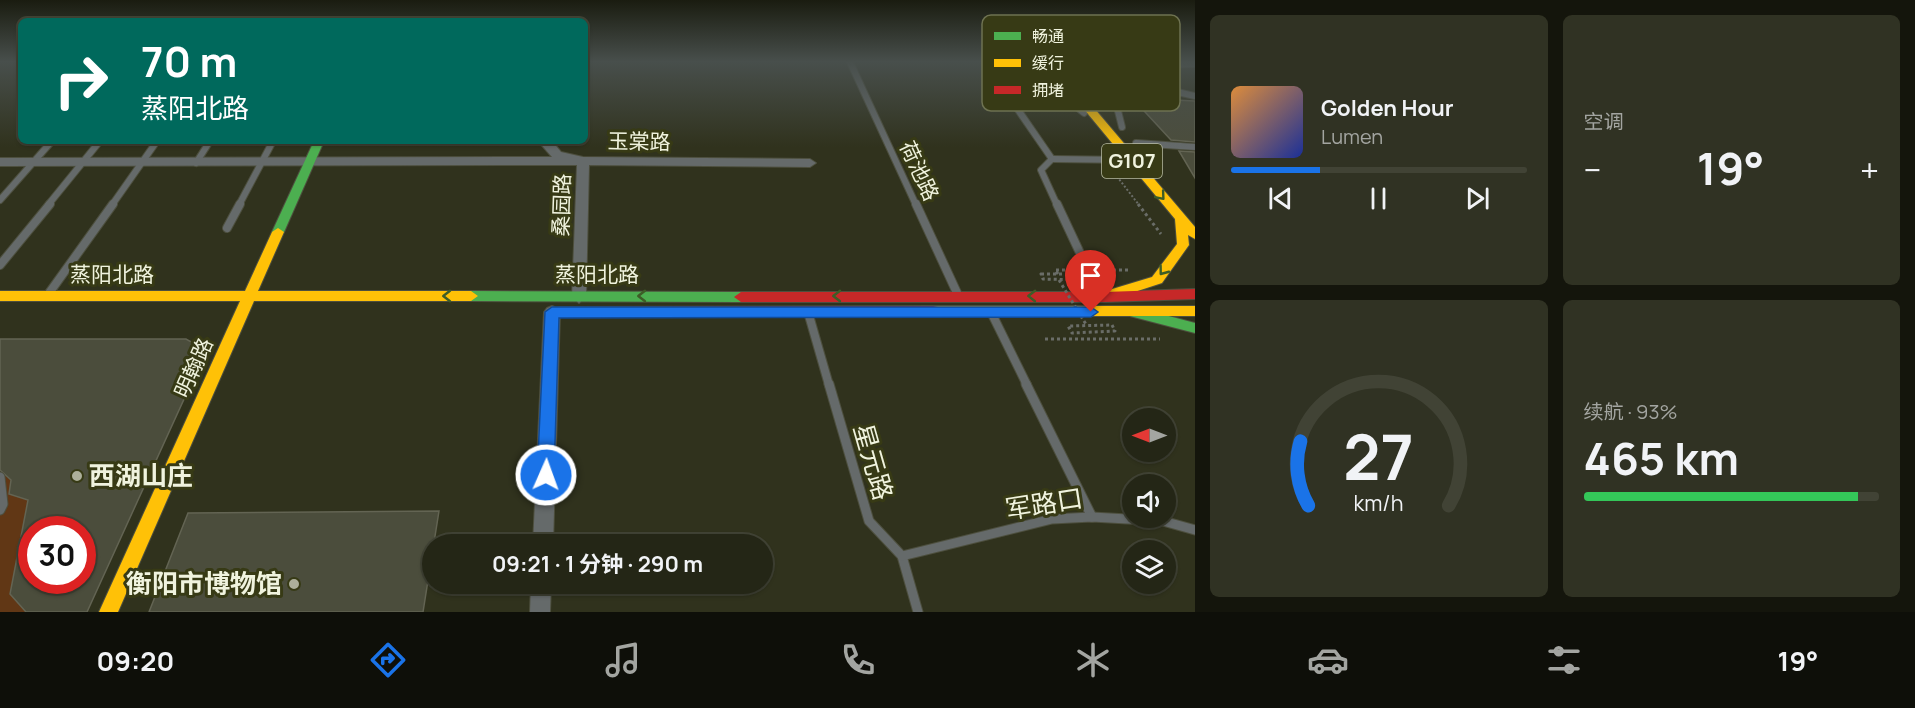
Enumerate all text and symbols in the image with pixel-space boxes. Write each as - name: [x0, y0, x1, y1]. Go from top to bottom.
- legend: [982, 15, 1180, 111]
- text: 畅通: [1032, 25, 1064, 47]
- text: 70 m: [141, 32, 237, 90]
- icon: right: [42, 42, 120, 120]
- text: 缓行: [1032, 52, 1064, 74]
- text: 拥堵: [1032, 79, 1064, 101]
- text: 蒸阳北路: [141, 89, 249, 126]
- text: Golden Hour: [1321, 93, 1454, 123]
- text: 空调: [1584, 108, 1624, 135]
- text: Lumen: [1321, 123, 1383, 150]
- street label: 玉棠路: [607, 126, 671, 156]
- street label: 荷池路: [894, 136, 946, 205]
- text: 19°: [1697, 137, 1765, 199]
- road number: G107: [1102, 144, 1162, 178]
- text: −: [1584, 147, 1601, 192]
- text: +: [1860, 147, 1879, 192]
- street label: 桑园路: [546, 173, 576, 237]
- icon: previous: [1264, 182, 1297, 215]
- icon: pause: [1362, 182, 1395, 215]
- icon: next: [1461, 182, 1494, 215]
- one-way arrow: [1154, 189, 1165, 200]
- pin: [1065, 250, 1116, 312]
- icon: arrive: [1074, 259, 1107, 292]
- street label: 蒸阳北路: [70, 260, 154, 288]
- street label: 蒸阳北路: [555, 260, 639, 288]
- one-way arrow: [1160, 264, 1171, 275]
- one-way arrow: [832, 289, 841, 302]
- one-way arrow: [442, 290, 451, 302]
- one-way arrow: [637, 290, 646, 302]
- one-way arrow: [1027, 290, 1036, 302]
- street label: 明翰路: [167, 333, 219, 402]
- text: 续航 · 93%: [1584, 398, 1678, 425]
- north arrow: [1122, 408, 1176, 462]
- map controls: [1122, 408, 1176, 594]
- text: 27: [1344, 413, 1414, 499]
- street label: 星元路: [846, 419, 902, 504]
- text: 465 km: [1584, 427, 1739, 489]
- position arrow: [514, 443, 578, 507]
- place label: 西湖山庄: [89, 457, 193, 493]
- marker: 西湖山庄: [70, 469, 84, 483]
- button: sound: [1122, 474, 1176, 528]
- street label: 军路口: [1003, 479, 1085, 527]
- text: km/h: [1354, 488, 1404, 517]
- speed limit sign: 30: [18, 516, 96, 594]
- button: layers: [1122, 540, 1176, 594]
- text: 09:21 · 1 分钟 · 290 m: [492, 549, 703, 579]
- place label: 衡阳市博物馆: [126, 565, 282, 601]
- marker: 衡阳市博物馆: [287, 577, 301, 591]
- icon: directions: [367, 639, 409, 681]
- icon: music: [602, 639, 644, 681]
- icon: phone: [837, 639, 879, 681]
- icon: climate: [1072, 639, 1114, 681]
- icon: car: [1307, 639, 1349, 681]
- icon: filters: [1543, 639, 1585, 681]
- text: 09:20: [97, 642, 174, 679]
- text: 19°: [1778, 642, 1818, 679]

